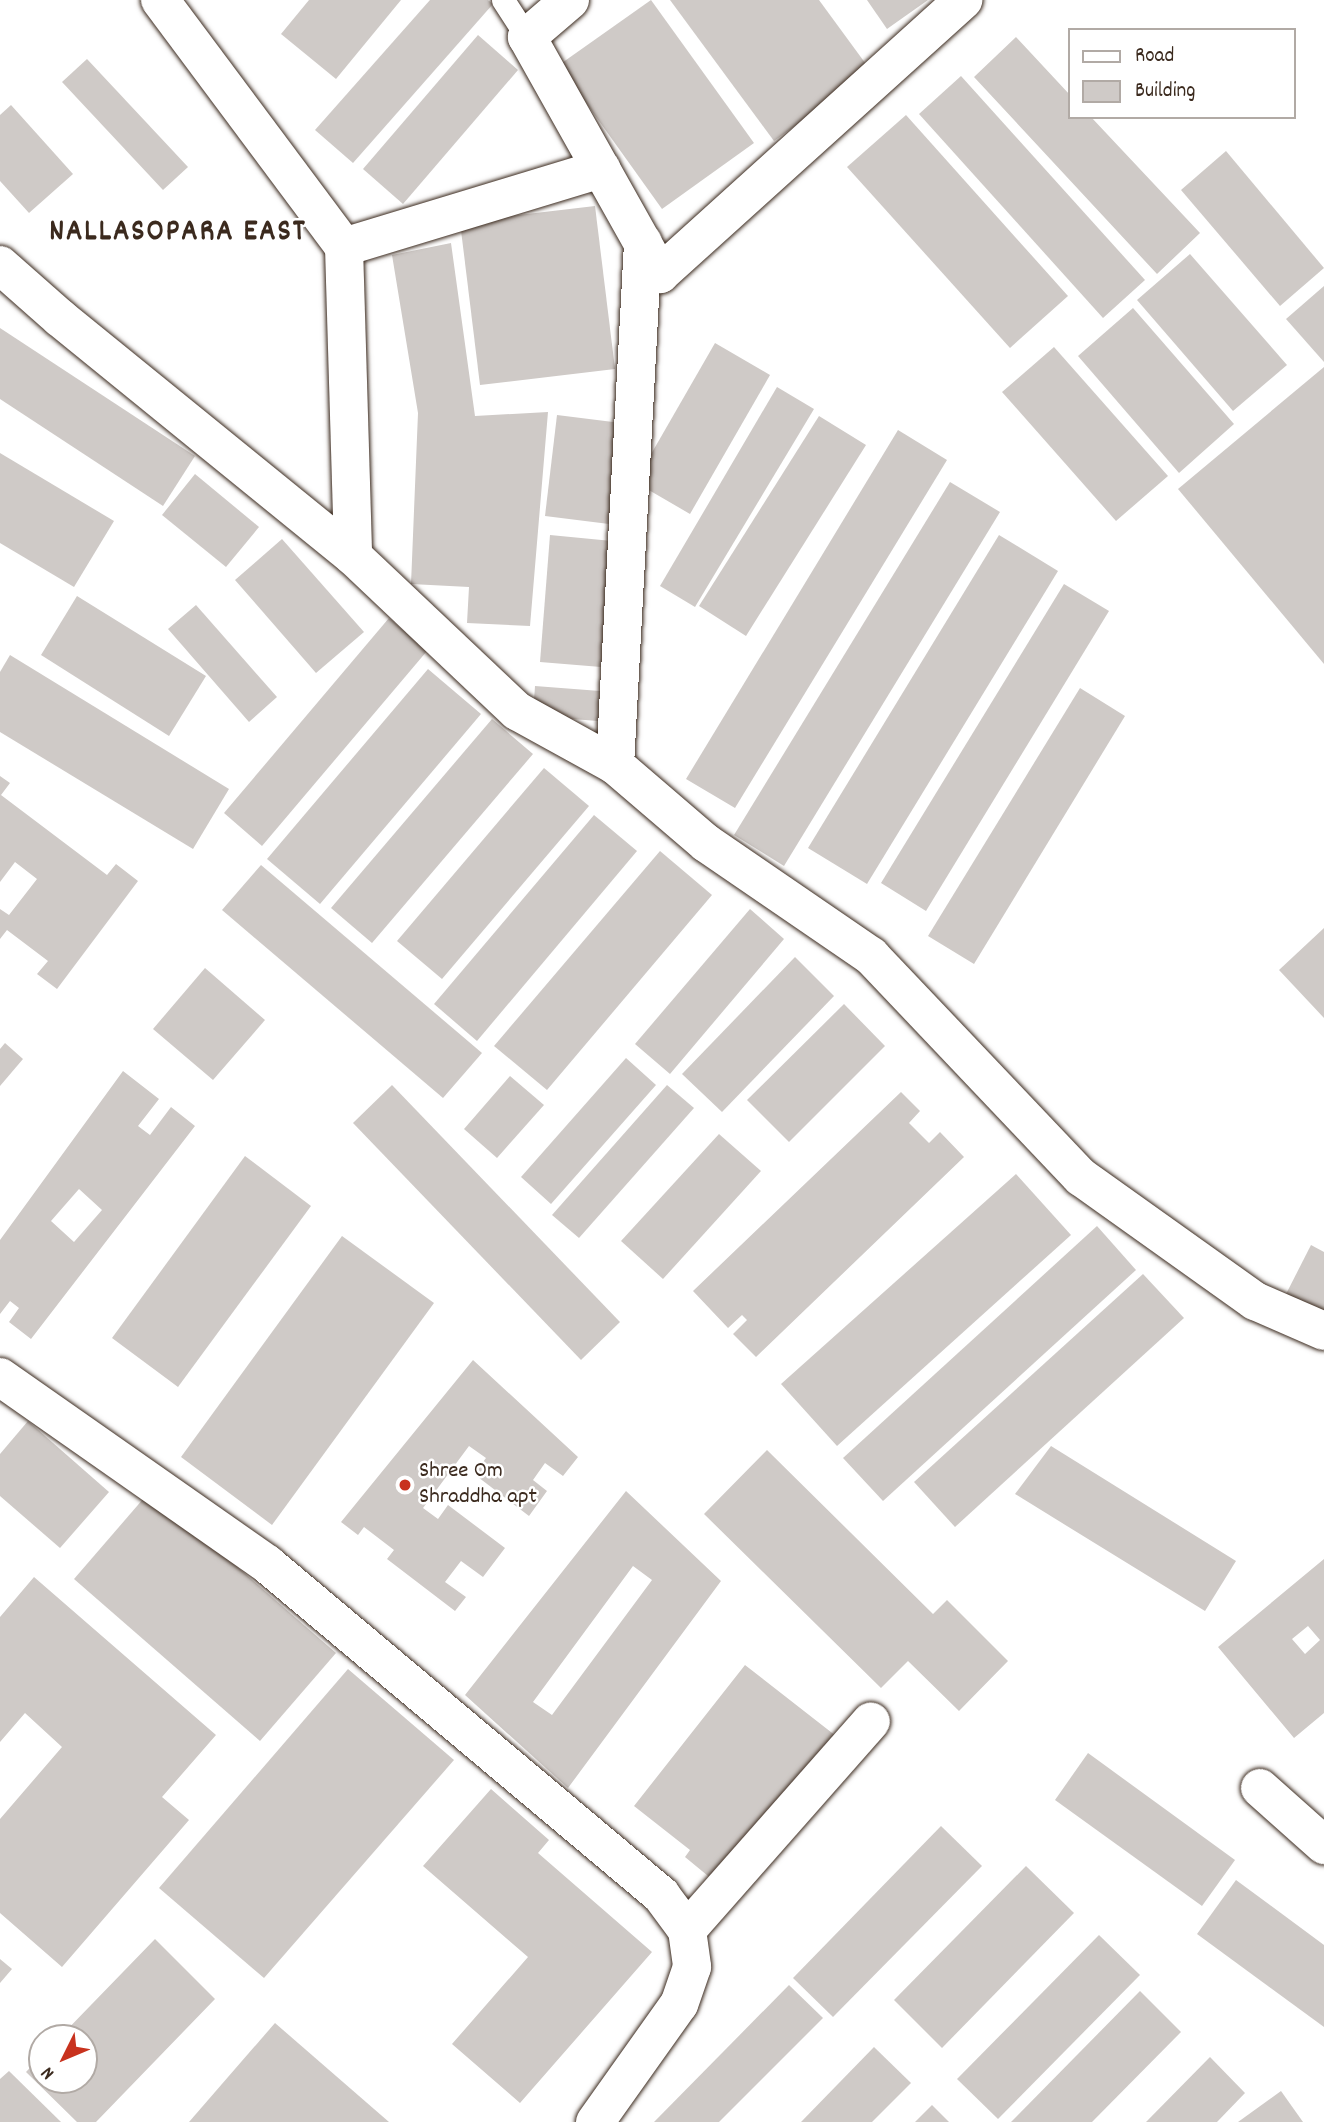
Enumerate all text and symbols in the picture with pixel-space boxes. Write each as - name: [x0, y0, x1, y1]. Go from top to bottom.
- legend: [1068, 28, 1296, 119]
- text: Road: [1135, 42, 1174, 72]
- text: Building: [1135, 77, 1195, 107]
- district label: NALLASOPARA EAST: [51, 216, 305, 252]
- place label: Shree Om Shraddha apt: [419, 1458, 537, 1512]
- marker: Shree Om Shraddha apt: [397, 1477, 413, 1493]
- north arrow: [28, 2024, 98, 2094]
- text: N: [36, 2060, 62, 2085]

